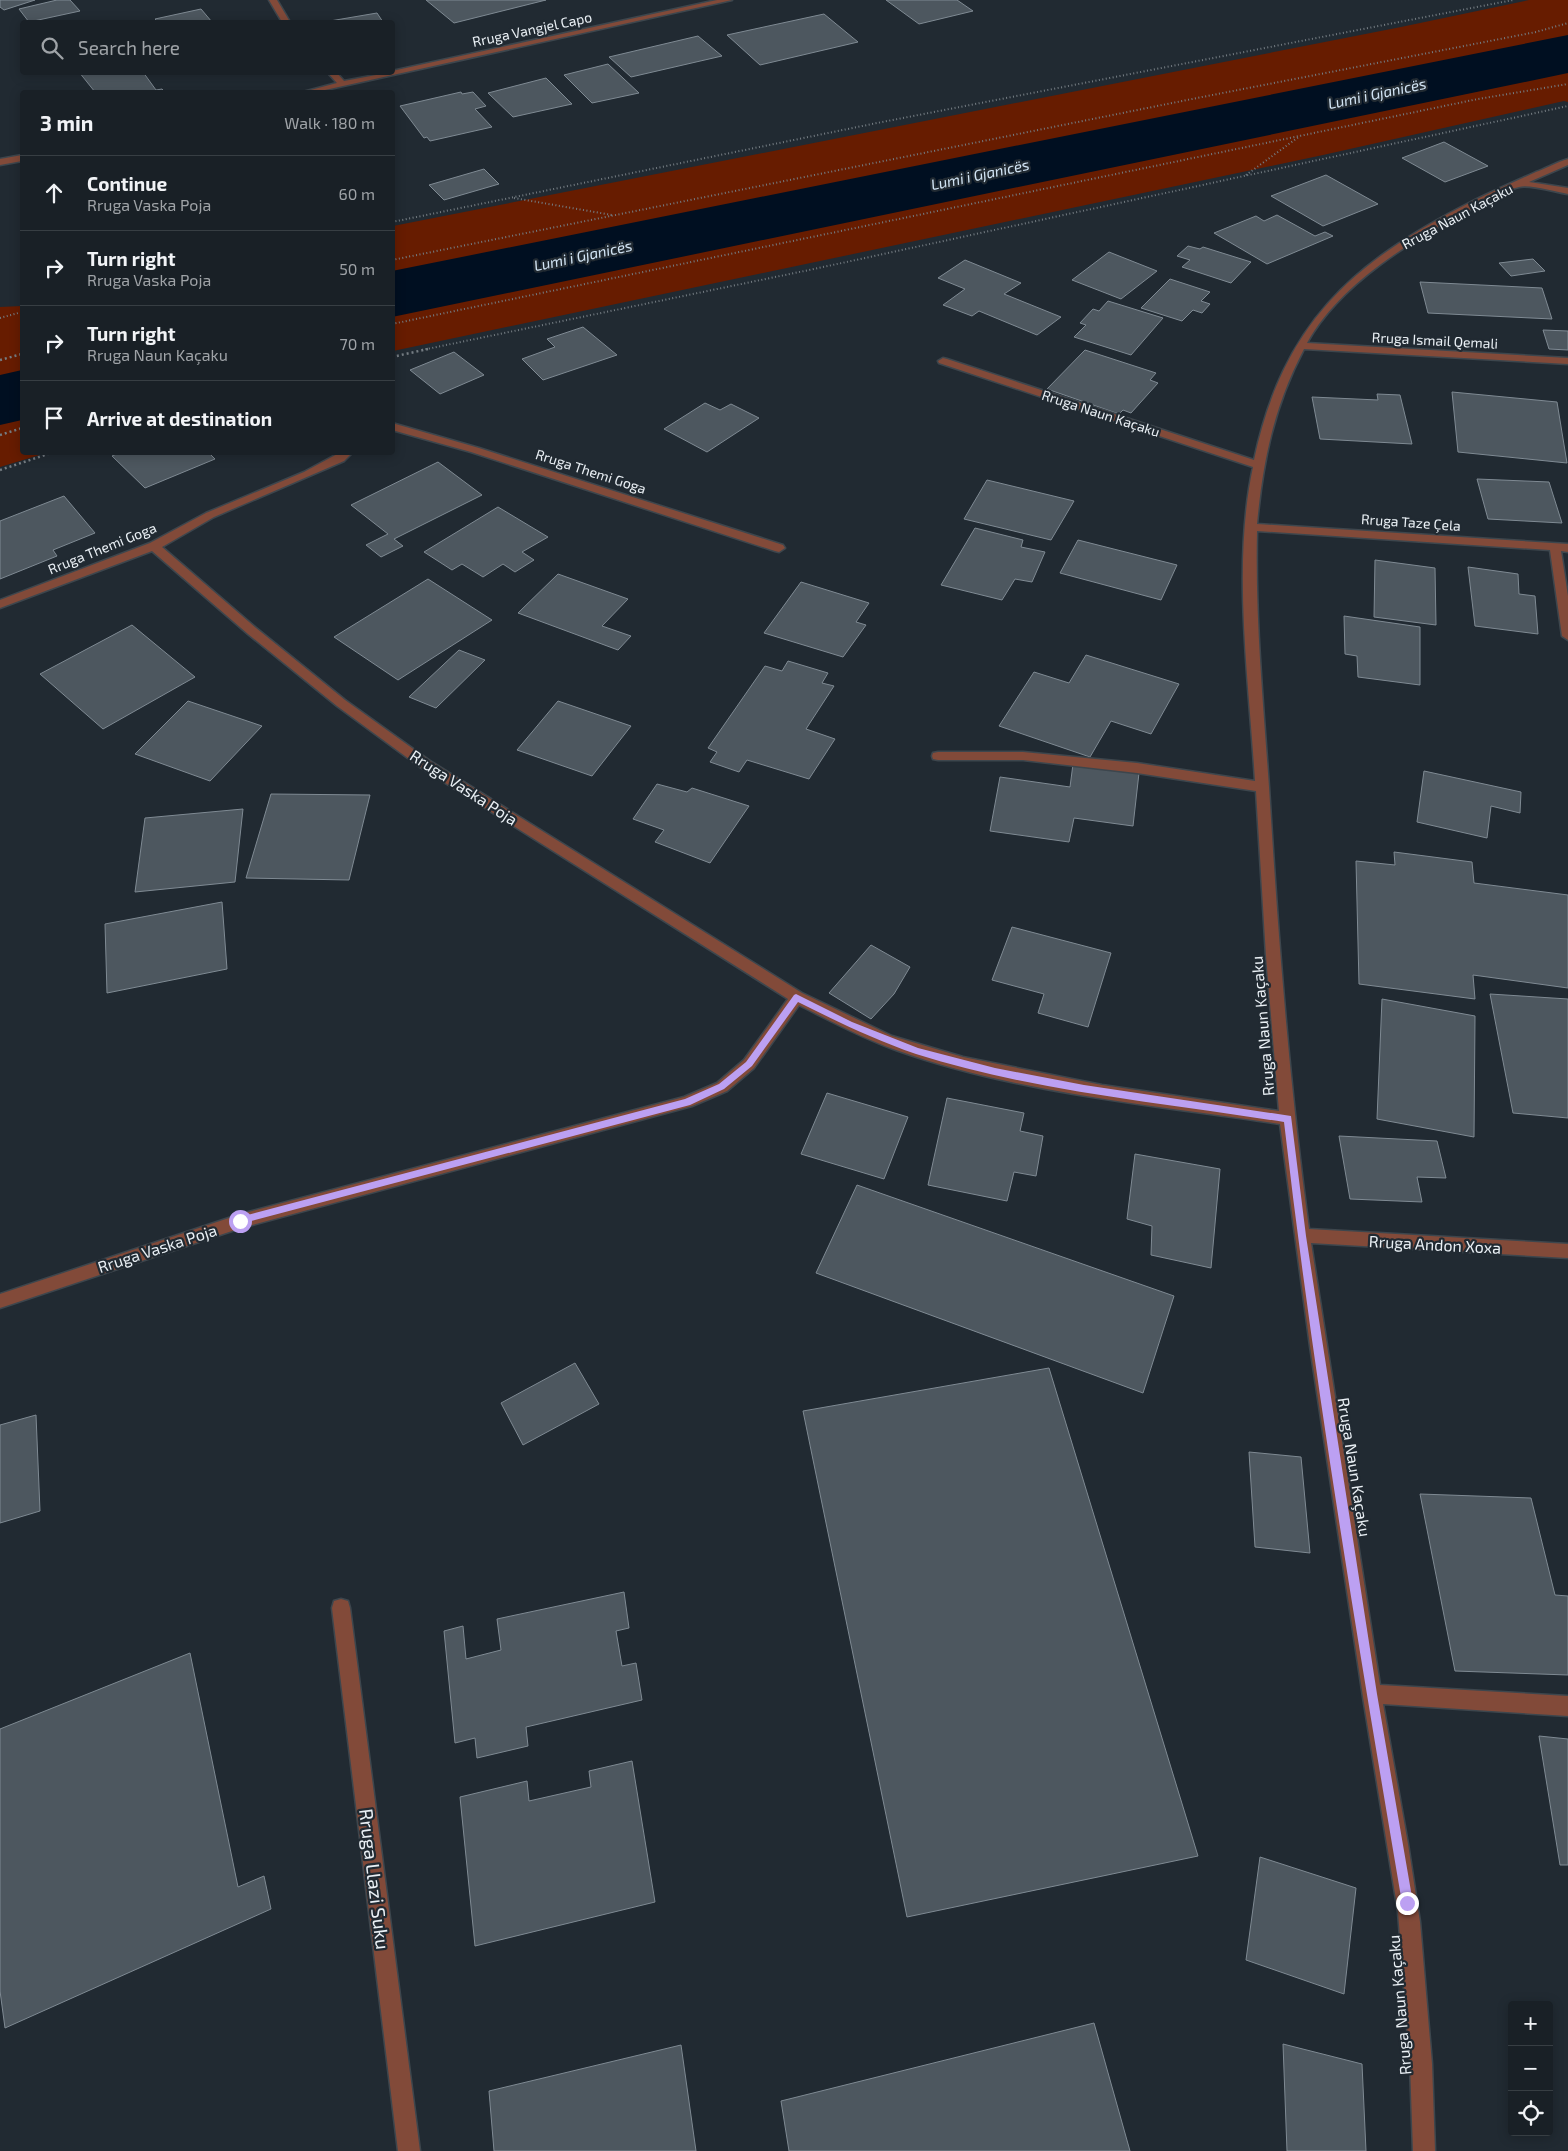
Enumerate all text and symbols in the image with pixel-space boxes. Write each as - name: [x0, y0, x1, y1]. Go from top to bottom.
- street label: Rruga Vangjel Capo: [471, 8, 593, 50]
- search box: [20, 20, 395, 75]
- icon: search: [38, 34, 66, 62]
- text: Search here: [78, 36, 180, 59]
- water label: Lumi i Gjanicës: [1326, 74, 1428, 113]
- text: 3 min: [40, 110, 93, 135]
- text: Walk · 180 m: [284, 113, 375, 132]
- water label: Lumi i Gjanicës: [929, 155, 1031, 194]
- text: Continue: [87, 172, 167, 195]
- icon: ahead: [40, 179, 68, 207]
- street label: Rruga Naun Kaçaku: [1399, 180, 1516, 253]
- text: 60 m: [339, 184, 375, 203]
- text: Rruga Vaska Poja: [87, 195, 211, 214]
- water label: Lumi i Gjanicës: [532, 236, 634, 275]
- text: Turn right: [87, 247, 175, 270]
- icon: right: [40, 254, 68, 282]
- text: 50 m: [339, 259, 375, 278]
- text: Rruga Vaska Poja: [87, 270, 211, 289]
- text: Turn right: [87, 322, 175, 345]
- street label: Rruga Ismail Qemali: [1371, 328, 1499, 352]
- icon: right: [40, 329, 68, 357]
- text: 70 m: [340, 334, 375, 353]
- text: Rruga Naun Kaçaku: [87, 345, 228, 364]
- street label: Rruga Naun Kaçaku: [1039, 386, 1162, 441]
- icon: arrive: [40, 404, 68, 432]
- text: Arrive at destination: [87, 407, 272, 430]
- street label: Rruga Themi Goga: [534, 445, 648, 497]
- street label: Rruga Taze Çela: [1360, 510, 1462, 535]
- street label: Rruga Themi Goga: [45, 519, 159, 577]
- street label: Rruga Vaska Poja: [406, 745, 521, 830]
- street label: Rruga Naun Kaçaku: [1246, 955, 1279, 1097]
- route start: [229, 1210, 252, 1233]
- street label: Rruga Vaska Poja: [95, 1220, 219, 1277]
- street label: Rruga Andon Xoxa: [1368, 1231, 1502, 1257]
- street label: Rruga Naun Kaçaku: [1334, 1396, 1375, 1538]
- street label: Rruga Llazi Suku: [355, 1807, 395, 1951]
- route end: [1396, 1892, 1419, 1915]
- street label: Rruga Naun Kaçaku: [1383, 1934, 1416, 2076]
- map controls: [1508, 2001, 1553, 2136]
- button: +: [1508, 2001, 1553, 2046]
- button: −: [1508, 2046, 1553, 2091]
- button: locate: [1508, 2091, 1553, 2136]

